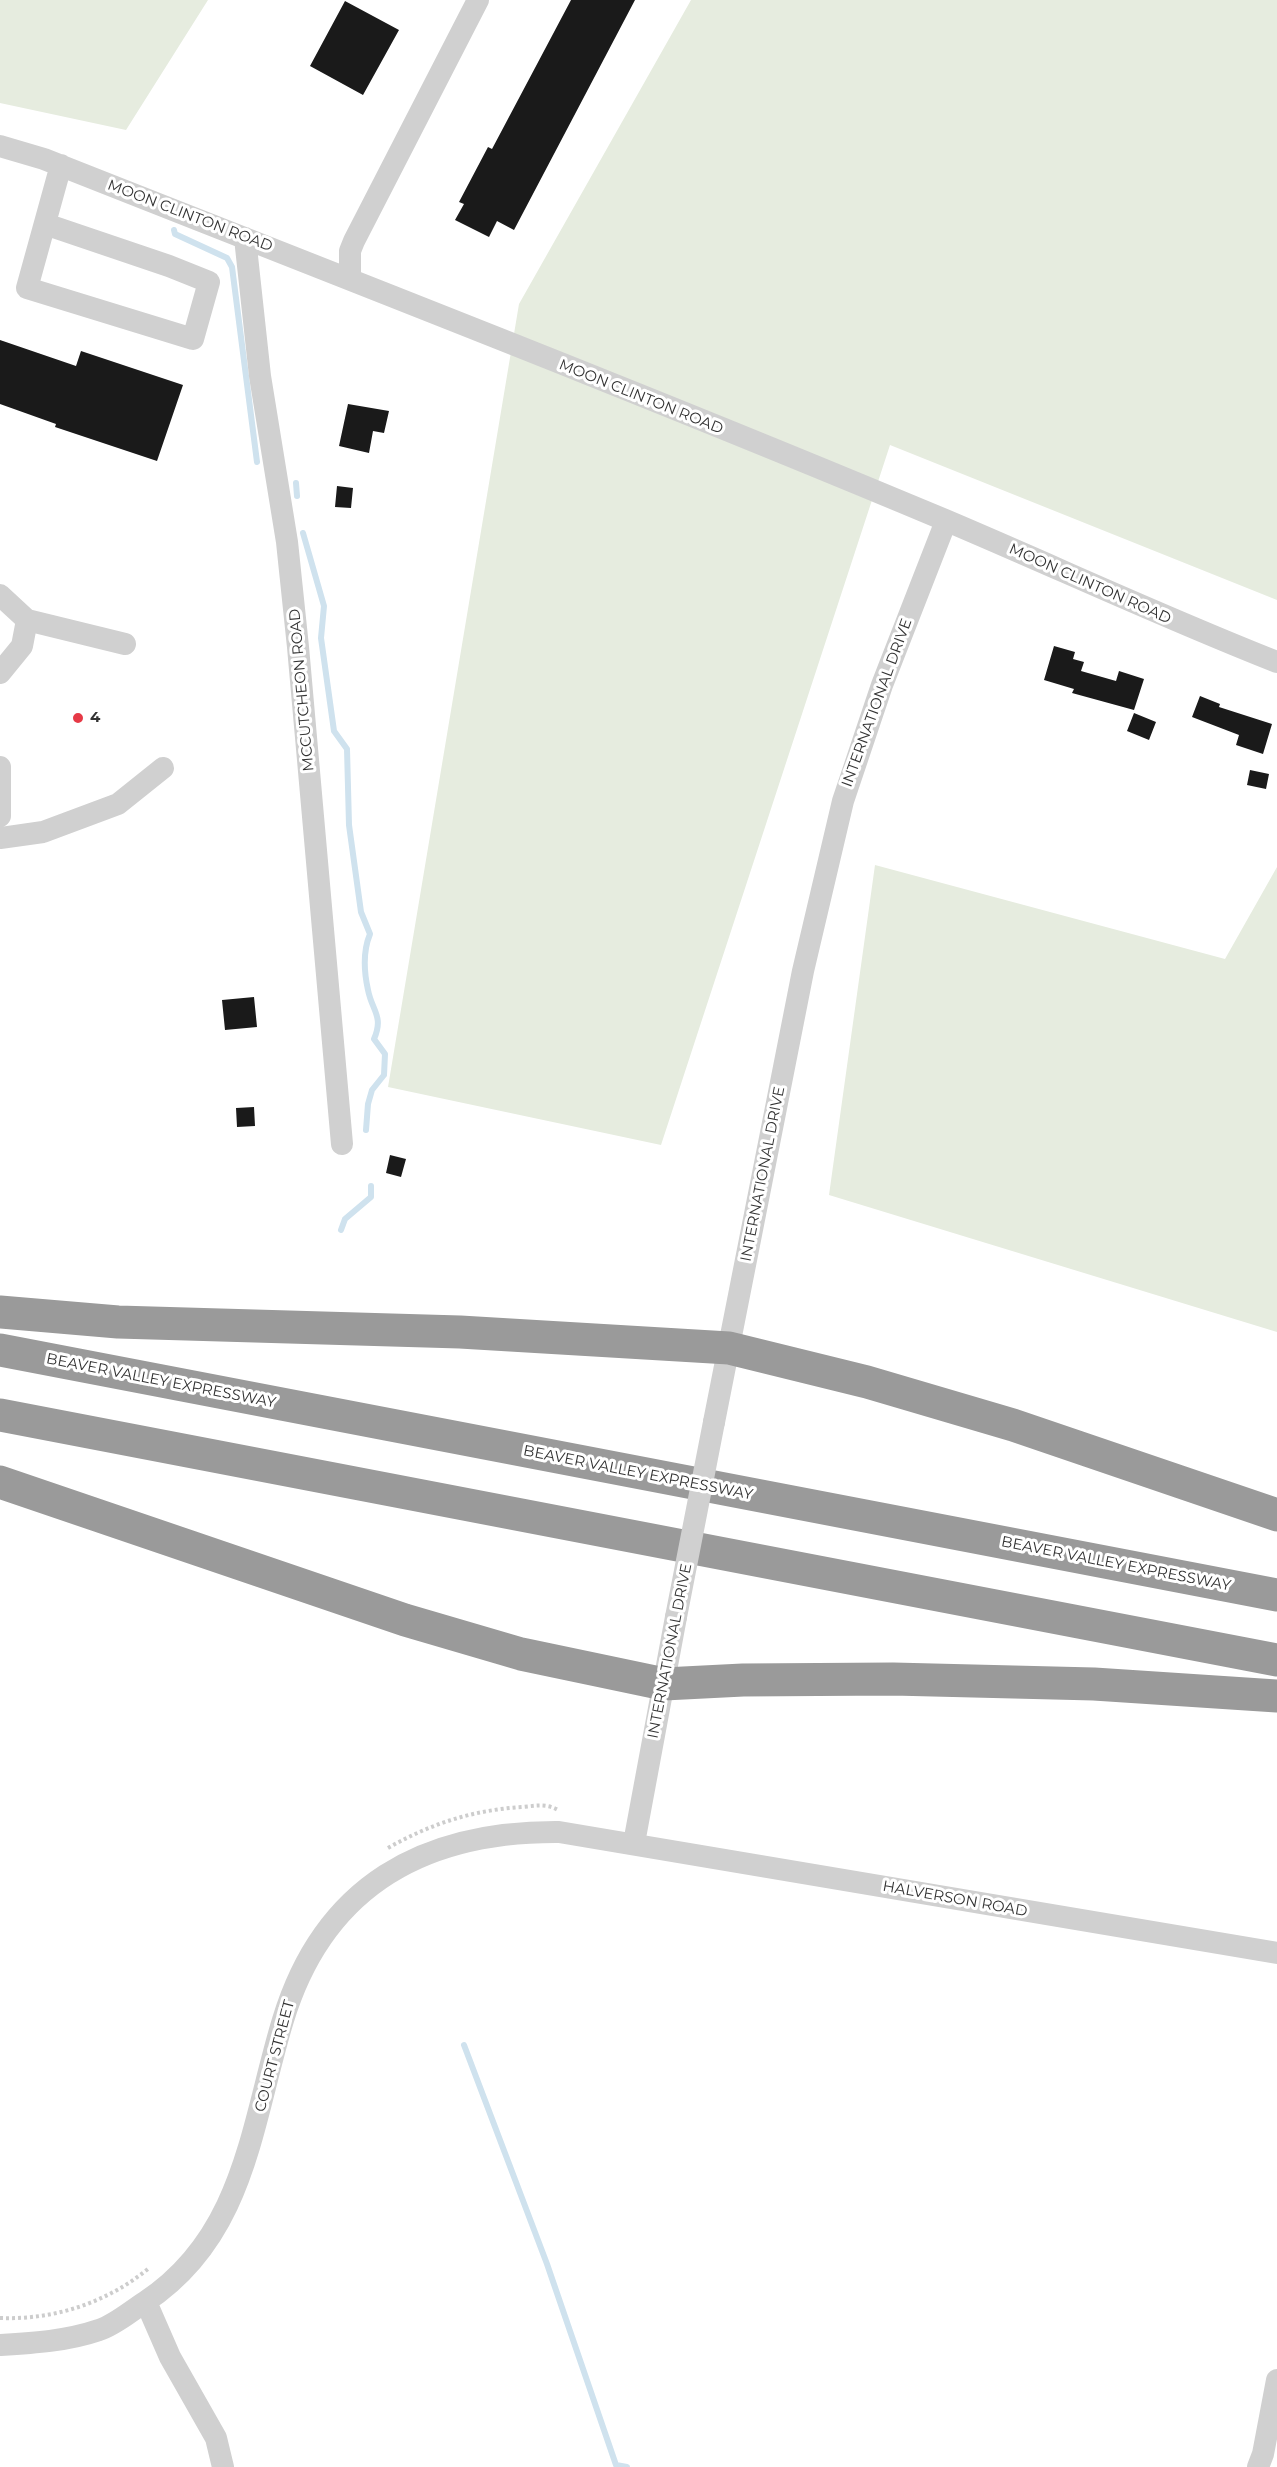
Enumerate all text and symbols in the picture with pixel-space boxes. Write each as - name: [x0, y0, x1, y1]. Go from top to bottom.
- street label: MOON CLINTON ROAD: [105, 176, 275, 256]
- street label: MOON CLINTON ROAD: [556, 356, 726, 438]
- street label: MOON CLINTON ROAD: [1006, 540, 1174, 628]
- street label: MCCUTCHEON ROAD: [286, 608, 318, 772]
- street label: INTERNATIONAL DRIVE: [838, 616, 916, 790]
- place label: 4: [90, 709, 100, 727]
- marker: 4: [71, 711, 85, 725]
- street label: INTERNATIONAL DRIVE: [737, 1085, 789, 1263]
- street label: BEAVER VALLEY EXPRESSWAY: [45, 1350, 277, 1412]
- street label: BEAVER VALLEY EXPRESSWAY: [522, 1442, 754, 1504]
- street label: BEAVER VALLEY EXPRESSWAY: [1000, 1533, 1232, 1595]
- street label: INTERNATIONAL DRIVE: [644, 1562, 696, 1740]
- street label: HALVERSON ROAD: [881, 1877, 1029, 1921]
- street label: COURT STREET: [251, 1998, 299, 2114]

